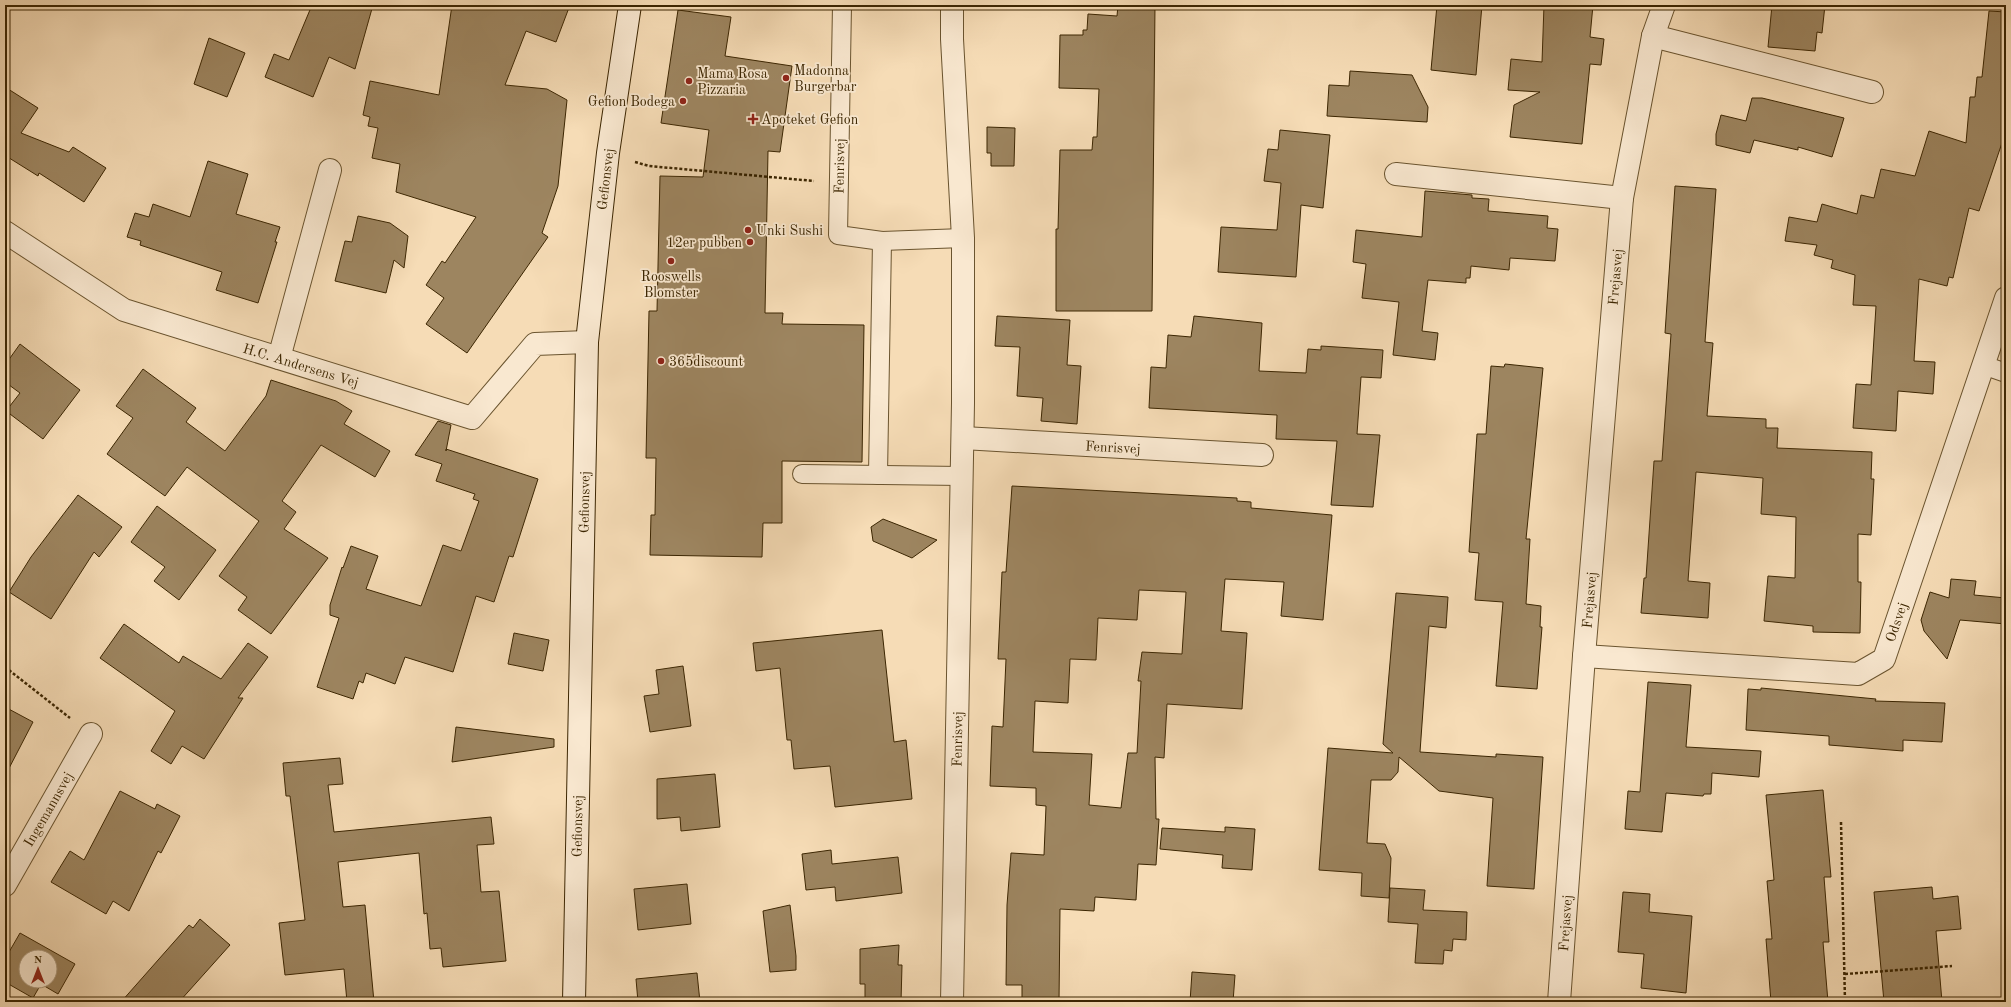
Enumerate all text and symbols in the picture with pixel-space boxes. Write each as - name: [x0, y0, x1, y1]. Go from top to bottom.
- place label: Madonna Burgerbar: [794, 64, 857, 94]
- place label: Mama Rosa Pizzaria: [697, 67, 768, 97]
- marker: Madonna Burgerbar: [781, 73, 791, 83]
- marker: Mama Rosa Pizzaria: [684, 76, 694, 86]
- place label: Gefion Bodega: [588, 95, 675, 109]
- marker: Gefion Bodega: [678, 96, 688, 106]
- place label: Apoteket Gefion: [761, 113, 859, 127]
- marker: Apoteket Gefion: [748, 114, 758, 124]
- street label: Fenrisvej: [833, 138, 847, 194]
- street label: Gefionsvej: [595, 147, 617, 211]
- place label: Unki Sushi: [756, 224, 823, 238]
- marker: Unki Sushi: [743, 225, 753, 235]
- place label: 12er pubben: [667, 236, 742, 250]
- marker: 12er pubben: [745, 237, 755, 247]
- street label: Frejasvej: [1607, 248, 1625, 306]
- marker: Rooswells Blomster: [666, 256, 676, 266]
- place label: Rooswells Blomster: [641, 270, 701, 300]
- street label: H.C. Andersens Vej: [241, 342, 360, 390]
- place label: 365discount: [669, 355, 744, 369]
- marker: 365discount: [656, 356, 666, 366]
- street label: Fenrisvej: [1085, 440, 1141, 456]
- street label: Gefionsvej: [577, 471, 593, 533]
- street label: Frejasvej: [1581, 571, 1599, 629]
- street label: Odsvej: [1884, 601, 1910, 644]
- street label: Fenrisvej: [951, 711, 965, 767]
- street label: Ingemannsvej: [22, 770, 76, 849]
- street label: Gefionsvej: [570, 795, 586, 857]
- street label: Frejasvej: [1557, 894, 1575, 952]
- north arrow: [18, 949, 58, 989]
- text: N: [34, 955, 43, 966]

